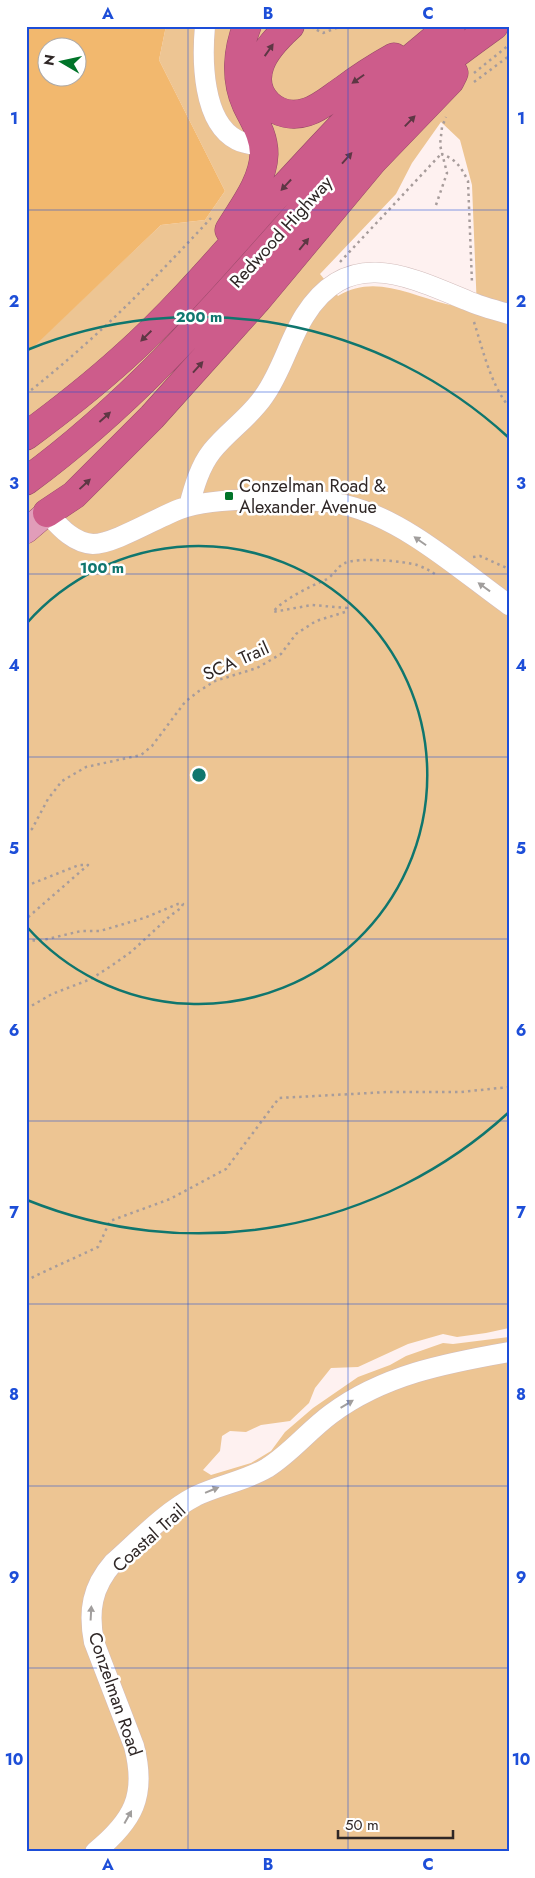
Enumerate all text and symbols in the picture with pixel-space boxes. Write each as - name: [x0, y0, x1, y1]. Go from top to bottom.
- text: A: [101, 2, 114, 25]
- text: B: [263, 2, 273, 25]
- text: C: [422, 2, 434, 25]
- north arrow: [38, 38, 88, 88]
- one-way arrow: [264, 44, 274, 57]
- text: N: [38, 53, 60, 67]
- one-way arrow: [351, 74, 365, 84]
- text: 1: [10, 107, 18, 130]
- text: 1: [517, 107, 525, 130]
- one-way arrow: [404, 115, 416, 127]
- one-way arrow: [341, 152, 353, 164]
- street label: Redwood Highway: [224, 170, 338, 294]
- one-way arrow: [280, 179, 292, 191]
- one-way arrow: [298, 238, 309, 251]
- text: 2: [9, 290, 19, 313]
- text: 2: [516, 290, 526, 313]
- text: 200 m: [176, 306, 222, 328]
- one-way arrow: [140, 330, 152, 342]
- one-way arrow: [192, 361, 204, 373]
- one-way arrow: [99, 412, 112, 423]
- text: 3: [9, 472, 19, 495]
- text: 3: [516, 472, 526, 495]
- place label: Conzelman Road & Alexander Avenue: [239, 473, 386, 520]
- one-way arrow: [79, 478, 91, 490]
- marker: Conzelman Road & Alexander Avenue: [223, 490, 235, 502]
- one-way arrow: [413, 536, 427, 546]
- text: 100 m: [80, 557, 124, 579]
- one-way arrow: [478, 582, 491, 593]
- street label: SCA Trail: [199, 635, 273, 687]
- text: 4: [8, 654, 20, 677]
- text: 4: [515, 654, 527, 677]
- centre of rings: [190, 766, 208, 784]
- text: 5: [9, 837, 19, 860]
- text: 5: [516, 837, 526, 860]
- text: 6: [9, 1019, 19, 1042]
- text: 6: [516, 1019, 526, 1042]
- text: 7: [9, 1201, 19, 1224]
- text: 7: [516, 1201, 526, 1224]
- text: 8: [9, 1383, 19, 1406]
- text: 8: [516, 1383, 526, 1406]
- one-way arrow: [341, 1399, 354, 1408]
- one-way arrow: [205, 1485, 219, 1493]
- street label: Coastal Trail: [106, 1498, 192, 1578]
- text: 9: [9, 1566, 19, 1589]
- text: 9: [516, 1566, 526, 1589]
- one-way arrow: [88, 1604, 96, 1620]
- street label: Conzelman Road: [82, 1629, 148, 1759]
- text: 10: [5, 1748, 23, 1771]
- text: 10: [512, 1748, 530, 1771]
- scale bar: [338, 1808, 452, 1840]
- one-way arrow: [124, 1810, 132, 1824]
- text: 50 m: [345, 1814, 379, 1836]
- text: A: [101, 1853, 114, 1876]
- text: B: [263, 1853, 273, 1876]
- text: C: [422, 1853, 434, 1876]

